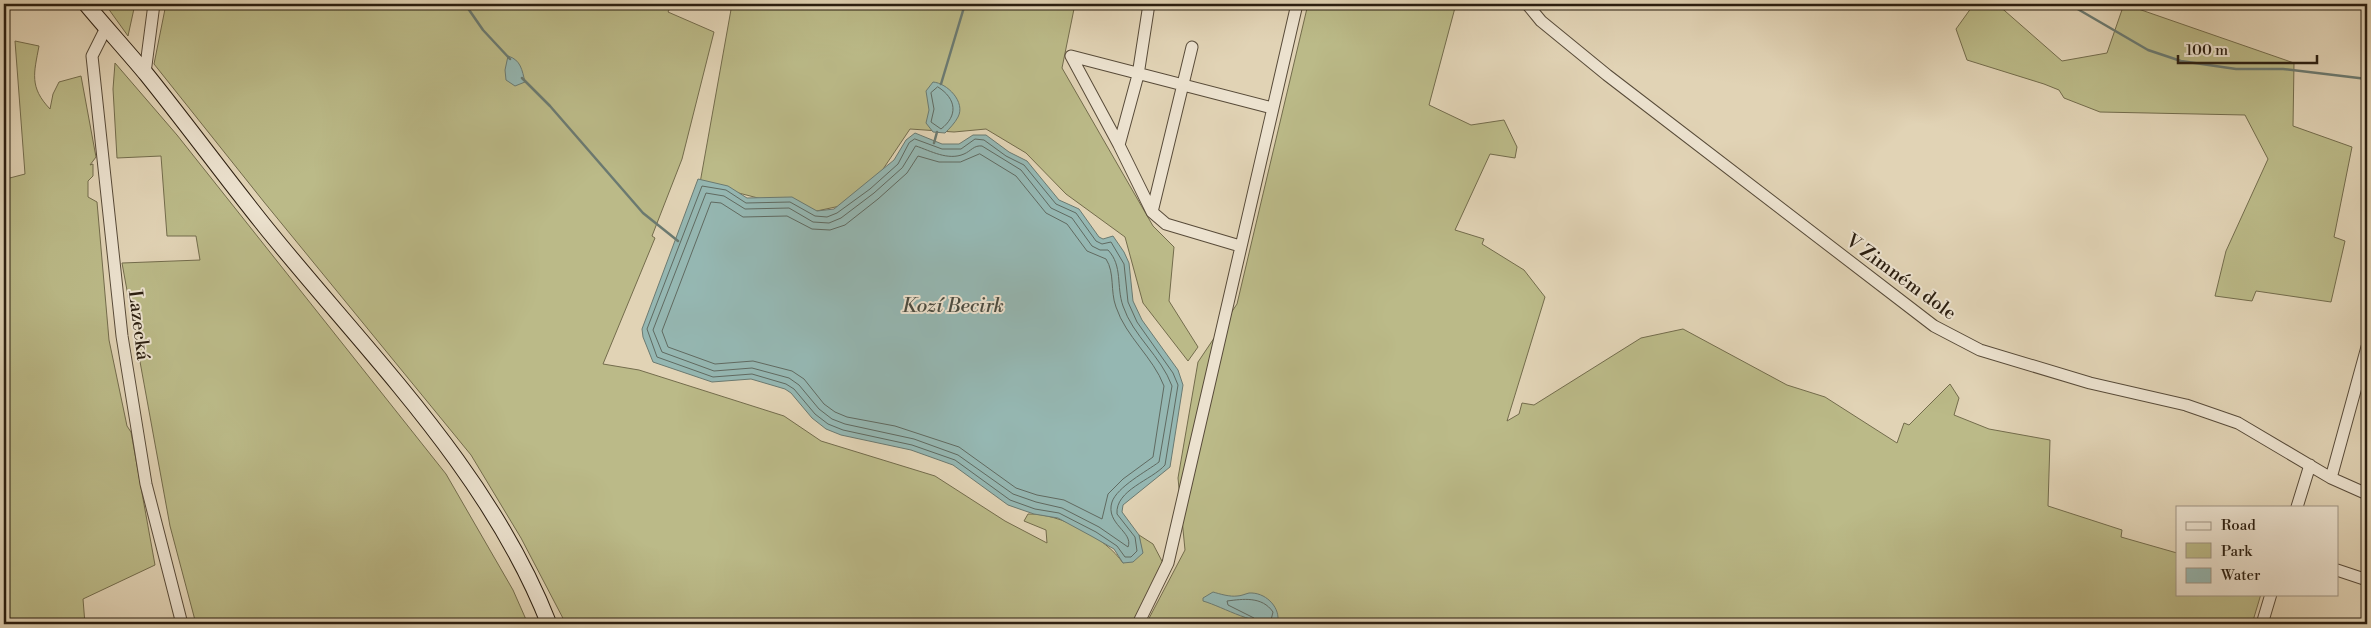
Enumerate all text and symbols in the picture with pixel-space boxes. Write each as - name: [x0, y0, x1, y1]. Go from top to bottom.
- scale bar: [2178, 32, 2317, 64]
- text: 100 m: [2186, 41, 2228, 60]
- street label: V Zimném dole: [1840, 228, 1961, 325]
- street label: Lazecká: [123, 288, 155, 362]
- water label: Kozí Becirk: [902, 294, 1004, 319]
- legend: [2176, 506, 2338, 596]
- text: Road: [2221, 516, 2256, 535]
- text: Park: [2221, 542, 2253, 561]
- text: Water: [2220, 566, 2261, 585]

